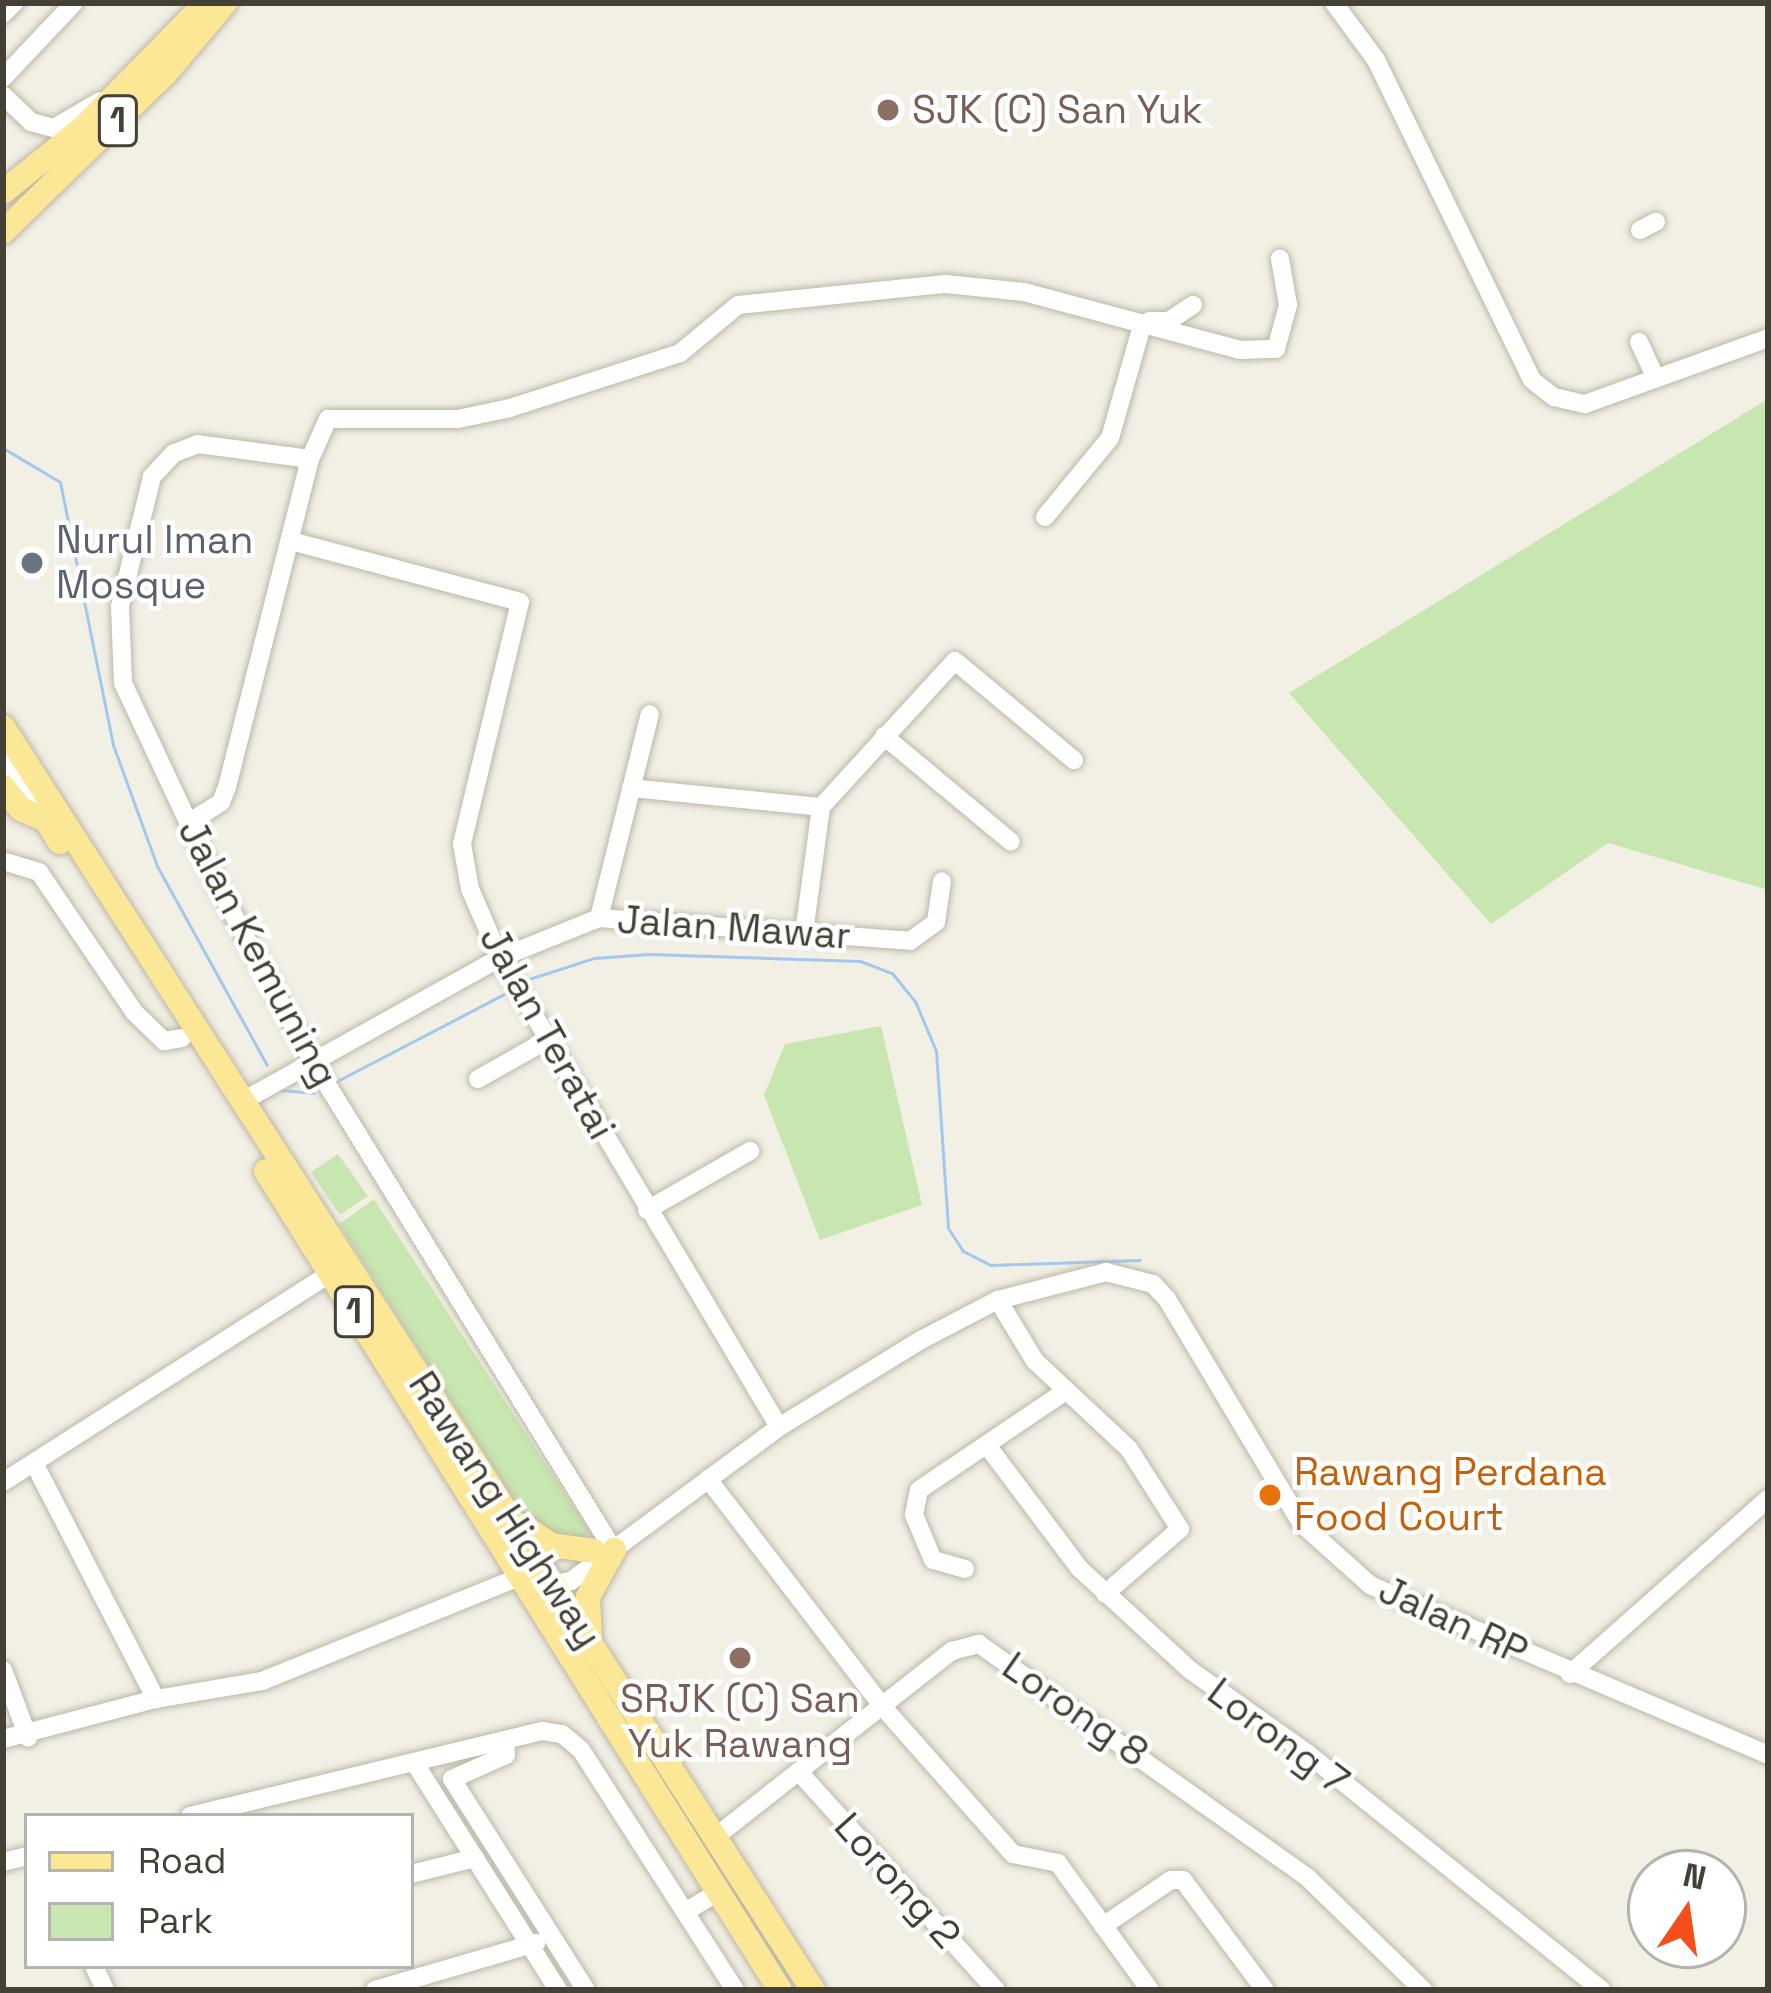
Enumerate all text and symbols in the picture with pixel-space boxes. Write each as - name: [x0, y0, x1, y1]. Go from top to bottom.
- place label: SJK (C) San Yuk: [912, 87, 1203, 133]
- road number: 1: [97, 91, 139, 151]
- marker: SJK (C) San Yuk: [875, 97, 901, 123]
- place label: Nurul Iman Mosque: [56, 518, 253, 609]
- marker: Nurul Iman Mosque: [19, 550, 45, 576]
- street label: Jalan Kemuning: [168, 811, 348, 1095]
- street label: Jalan Mawar: [615, 896, 853, 960]
- street label: Jalan Teratai: [469, 918, 625, 1148]
- road number: 1: [333, 1282, 375, 1342]
- street label: Rawang Highway: [398, 1363, 612, 1657]
- place label: Rawang Perdana Food Court: [1294, 1450, 1607, 1541]
- marker: Rawang Perdana Food Court: [1257, 1482, 1283, 1508]
- street label: Jalan RP: [1371, 1566, 1535, 1676]
- street label: Lorong 8: [993, 1643, 1157, 1777]
- marker: SRJK (C) San Yuk Rawang: [727, 1645, 753, 1671]
- street label: Lorong 7: [1198, 1669, 1358, 1805]
- place label: SRJK (C) San Yuk Rawang: [620, 1677, 860, 1768]
- street label: Lorong 2: [824, 1804, 970, 1958]
- legend: [24, 1813, 414, 1969]
- text: Road: [138, 1838, 226, 1884]
- north arrow: [1627, 1849, 1747, 1969]
- text: N: [1679, 1854, 1710, 1900]
- text: Park: [138, 1898, 213, 1944]

